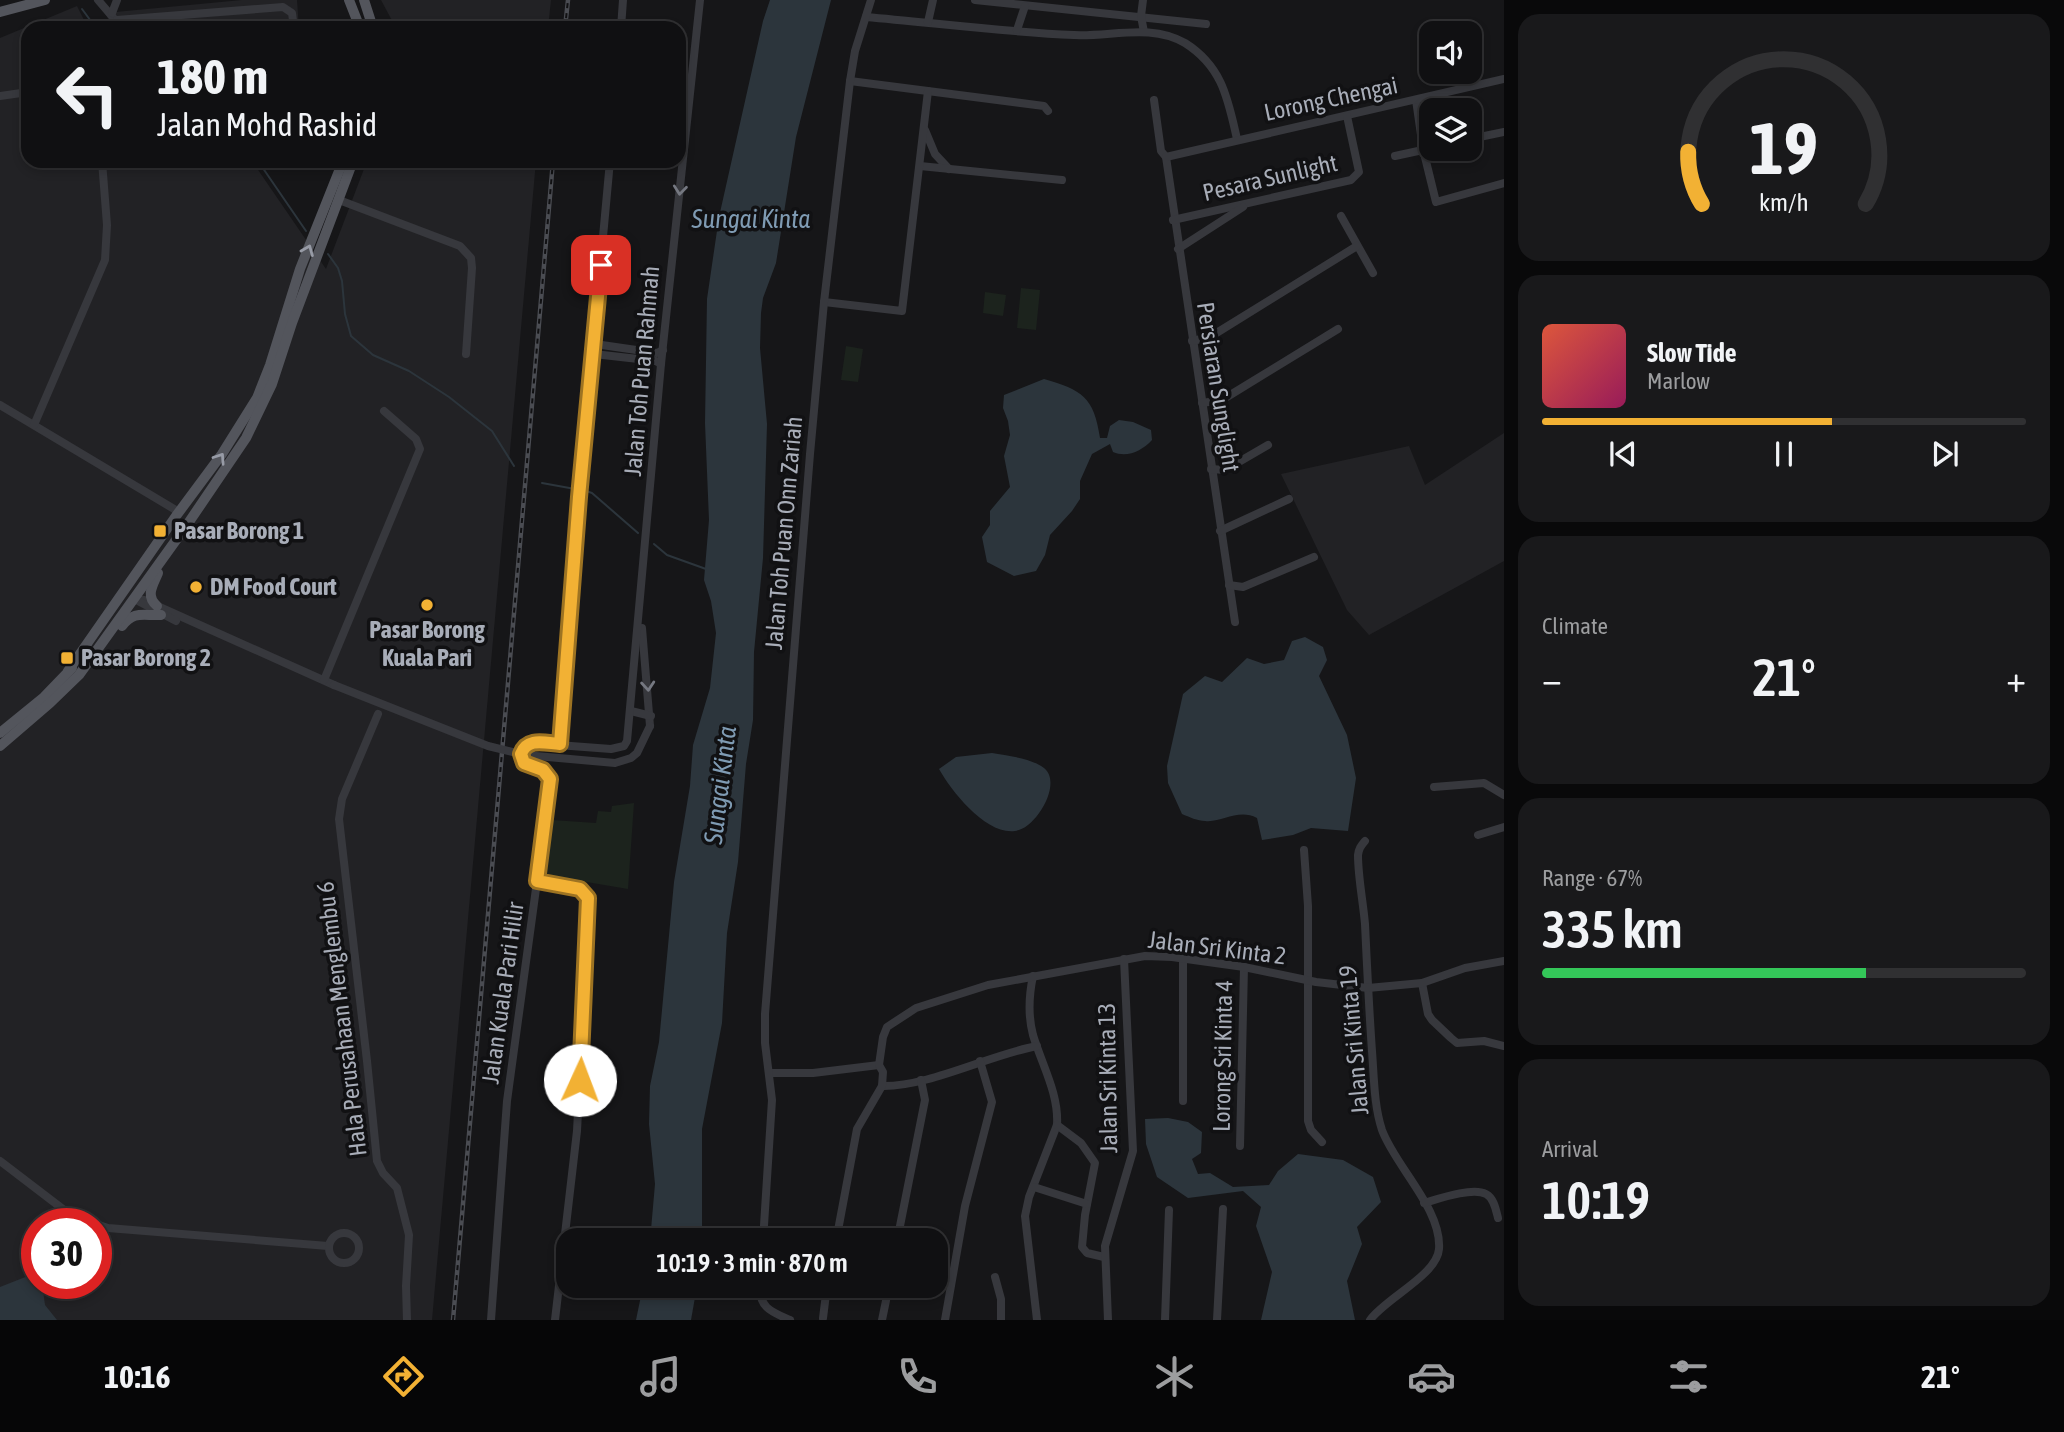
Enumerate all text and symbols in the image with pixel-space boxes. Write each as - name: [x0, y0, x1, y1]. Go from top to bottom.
- map controls: [1419, 21, 1482, 161]
- button: sound: [1419, 21, 1482, 84]
- text: 180 m: [157, 48, 268, 104]
- icon: left: [42, 49, 133, 140]
- street label: Lorong Chengai: [1262, 71, 1400, 126]
- button: layers: [1419, 98, 1482, 161]
- text: Jalan Mohd Rashid: [157, 106, 377, 143]
- text: 19: [1750, 106, 1818, 189]
- street label: Pesara Sunlight: [1200, 149, 1340, 206]
- one-way arrow: [672, 184, 687, 196]
- text: km/h: [1759, 187, 1809, 215]
- water label: Sungai Kinta: [691, 204, 810, 234]
- pin: [571, 235, 631, 295]
- one-way arrow: [300, 244, 314, 256]
- icon: arrive: [582, 246, 620, 284]
- street label: Jalan Toh Puan Rahmah: [619, 265, 664, 477]
- street label: Persiaran Sunglight: [1192, 300, 1245, 474]
- text: Slow Tide: [1647, 338, 1737, 368]
- text: Marlow: [1647, 368, 1710, 394]
- street label: Jalan Toh Puan Onn Zariah: [760, 415, 807, 651]
- icon: previous: [1604, 435, 1642, 473]
- icon: pause: [1765, 435, 1803, 473]
- icon: next: [1926, 435, 1964, 473]
- one-way arrow: [211, 453, 224, 466]
- place label: Pasar Borong 1: [174, 517, 304, 544]
- marker: Pasar Borong 1: [152, 523, 168, 539]
- place label: DM Food Court: [210, 573, 337, 600]
- marker: DM Food Court: [188, 579, 204, 595]
- marker: Pasar Borong Kuala Pari: [419, 597, 435, 613]
- text: Climate: [1542, 613, 1608, 639]
- place label: Pasar Borong Kuala Pari: [369, 616, 485, 671]
- place label: Pasar Borong 2: [81, 644, 211, 671]
- text: 21°: [1752, 647, 1816, 707]
- marker: Pasar Borong 2: [59, 650, 75, 666]
- text: −: [1542, 657, 1562, 700]
- text: +: [2006, 657, 2026, 700]
- one-way arrow: [640, 681, 655, 692]
- water label: Sungai Kinta: [698, 724, 742, 847]
- text: Range · 67%: [1542, 865, 1642, 891]
- street label: Hala Perusahaan Menglembu 6: [311, 880, 372, 1158]
- street label: Jalan Kuala Pari Hilir: [476, 899, 529, 1085]
- text: 335 km: [1542, 899, 1683, 959]
- street label: Jalan Sri Kinta 2: [1147, 926, 1288, 969]
- street label: Jalan Sri Kinta 19: [1334, 964, 1373, 1116]
- street label: Lorong Sri Kinta 4: [1208, 980, 1237, 1132]
- street label: Jalan Sri Kinta 13: [1093, 1003, 1122, 1153]
- position arrow: [543, 1043, 617, 1117]
- text: Arrival: [1542, 1136, 1598, 1162]
- text: 10:19: [1542, 1170, 1650, 1230]
- speed limit sign: 30: [21, 1208, 112, 1299]
- text: 10:19 · 3 min · 870 m: [656, 1248, 848, 1278]
- icon: directions: [379, 1352, 428, 1401]
- icon: music: [636, 1352, 685, 1401]
- icon: phone: [893, 1352, 942, 1401]
- icon: climate: [1150, 1352, 1199, 1401]
- icon: car: [1407, 1352, 1456, 1401]
- icon: filters: [1664, 1352, 1713, 1401]
- text: 10:16: [104, 1358, 171, 1395]
- text: 21°: [1921, 1358, 1960, 1395]

